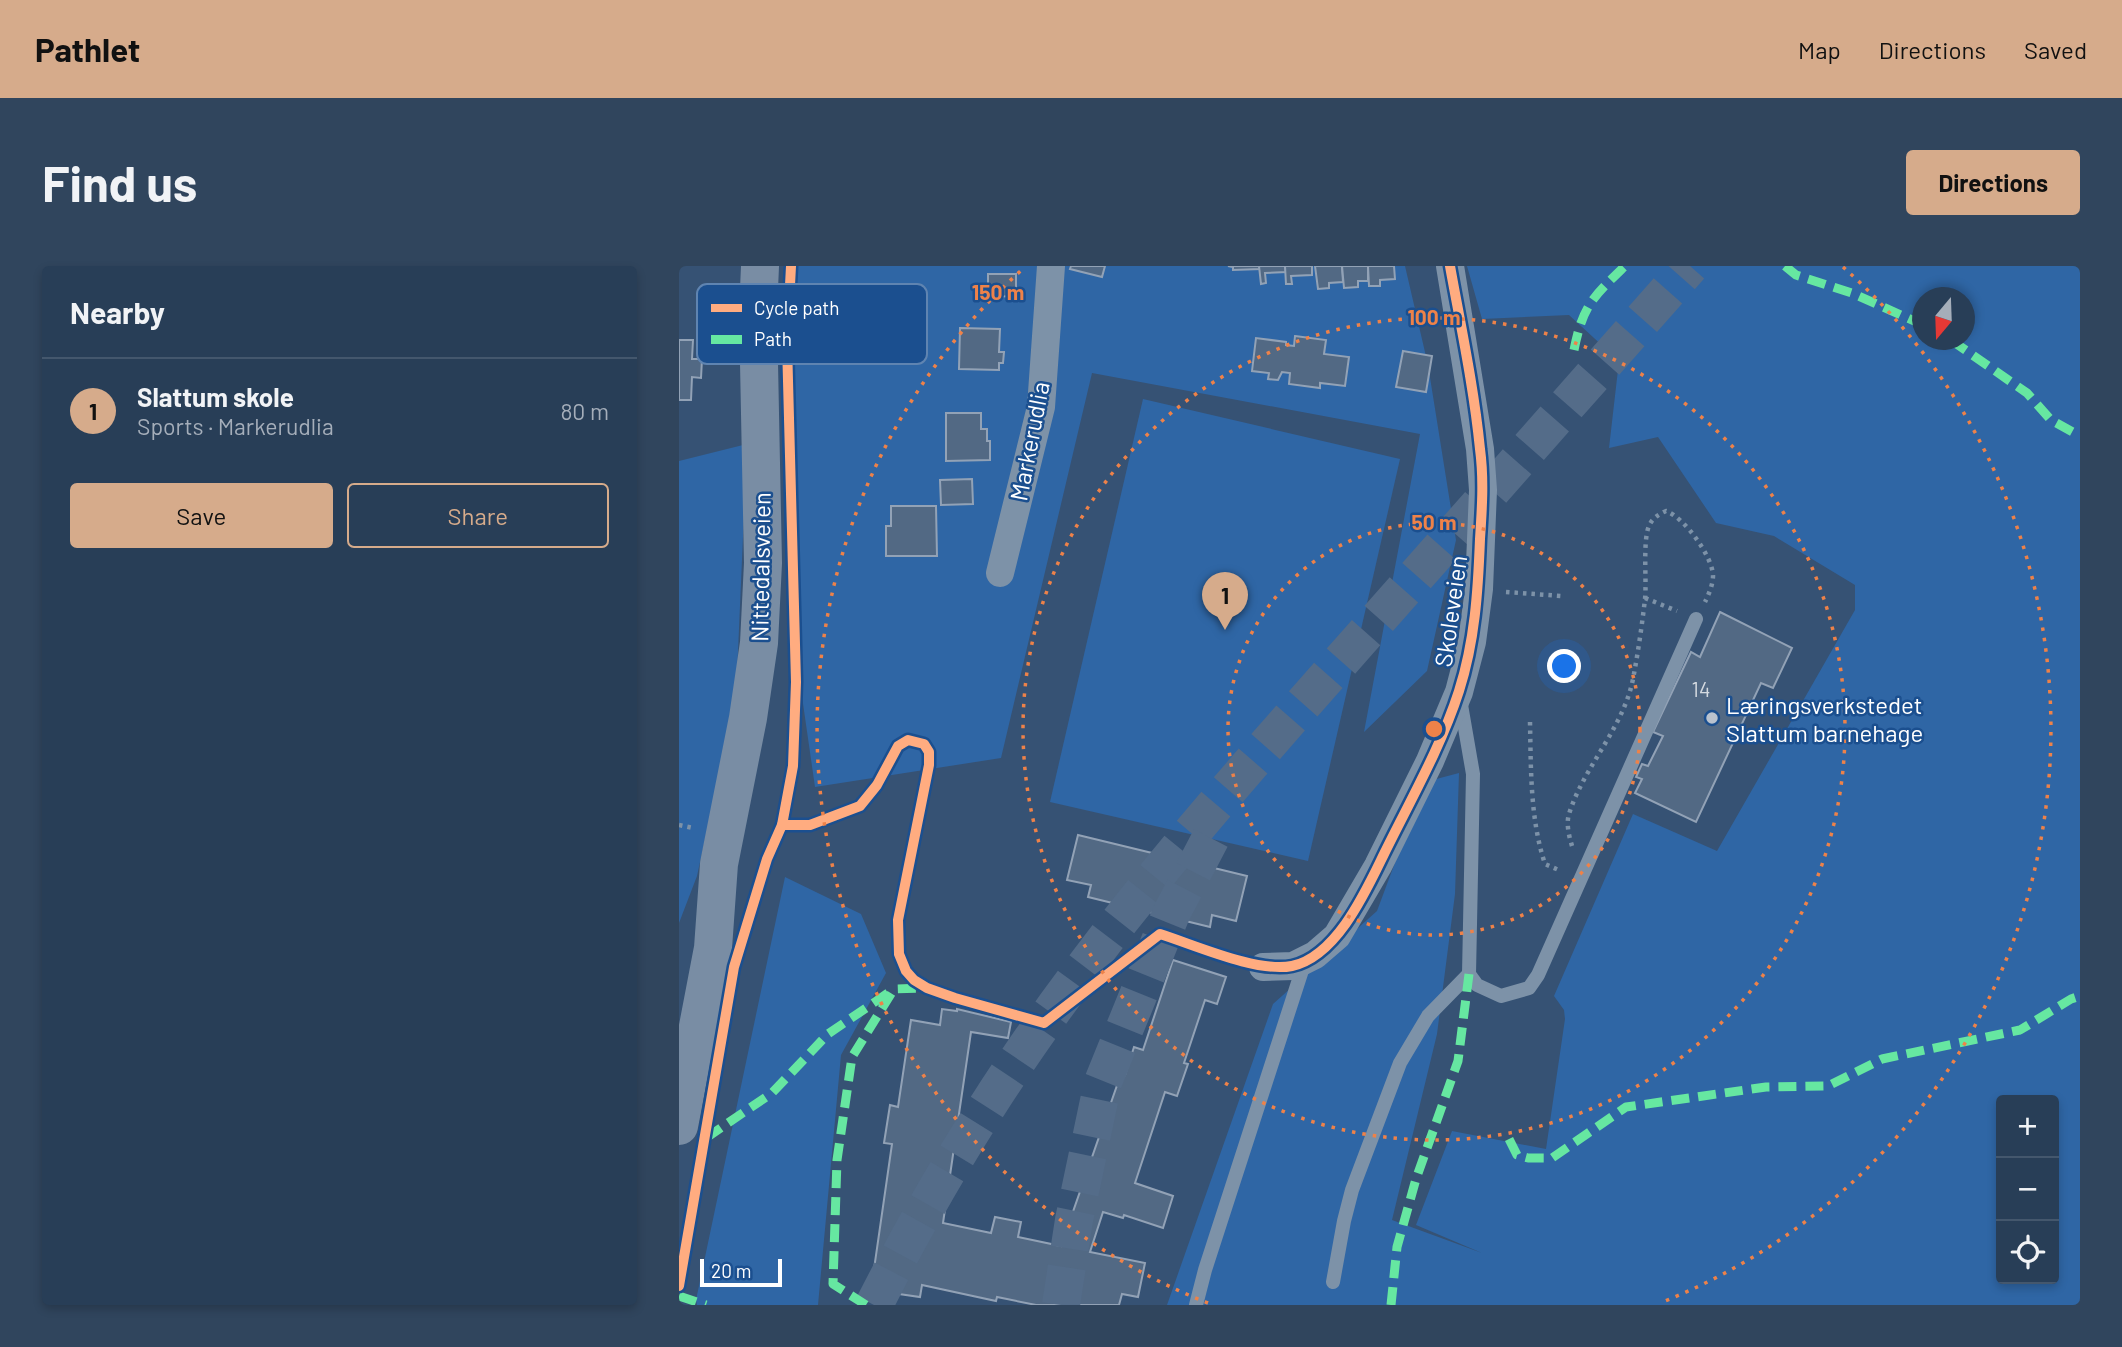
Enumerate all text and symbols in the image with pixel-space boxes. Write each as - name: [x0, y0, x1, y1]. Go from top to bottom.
- text: Pathlet: [35, 29, 140, 69]
- text: Map: [1798, 35, 1841, 64]
- text: Directions: [1879, 35, 1986, 64]
- text: Saved: [2024, 35, 2087, 64]
- button: Directions: [1906, 150, 2080, 215]
- text: Find us: [42, 153, 197, 212]
- text: 150 m: [972, 279, 1024, 304]
- legend: [697, 284, 927, 364]
- north arrow: [1912, 287, 1975, 350]
- text: Nearby: [70, 294, 165, 330]
- text: Cycle path: [754, 296, 839, 319]
- text: 100 m: [1407, 304, 1461, 329]
- text: Path: [754, 327, 792, 350]
- street label: Markerudlia: [1003, 379, 1055, 503]
- text: Slattum skole: [137, 381, 294, 412]
- text: 1: [89, 397, 97, 425]
- text: 80 m: [560, 397, 609, 425]
- text: Sports · Markerudlia: [137, 412, 334, 440]
- button: Save: [70, 483, 333, 548]
- button: Share: [347, 483, 609, 548]
- street label: Nittedalsveien: [744, 492, 776, 642]
- text: 50 m: [1411, 509, 1457, 534]
- street label: Skoleveien: [1428, 553, 1472, 669]
- pin: 1: [1202, 572, 1248, 630]
- your location: [1547, 649, 1581, 683]
- house number: 14: [1692, 676, 1710, 701]
- place label: Læringsverkstedet Slattum barnehage: [1726, 690, 1923, 747]
- marker: Læringsverkstedet Slattum barnehage: [1704, 710, 1720, 726]
- centre of rings: [1422, 717, 1446, 741]
- map controls: [1996, 1095, 2059, 1284]
- button: +: [1996, 1095, 2059, 1158]
- button: −: [1996, 1158, 2059, 1221]
- button: locate: [1996, 1221, 2059, 1284]
- scale bar: [700, 1256, 782, 1288]
- text: 20 m: [711, 1259, 751, 1282]

